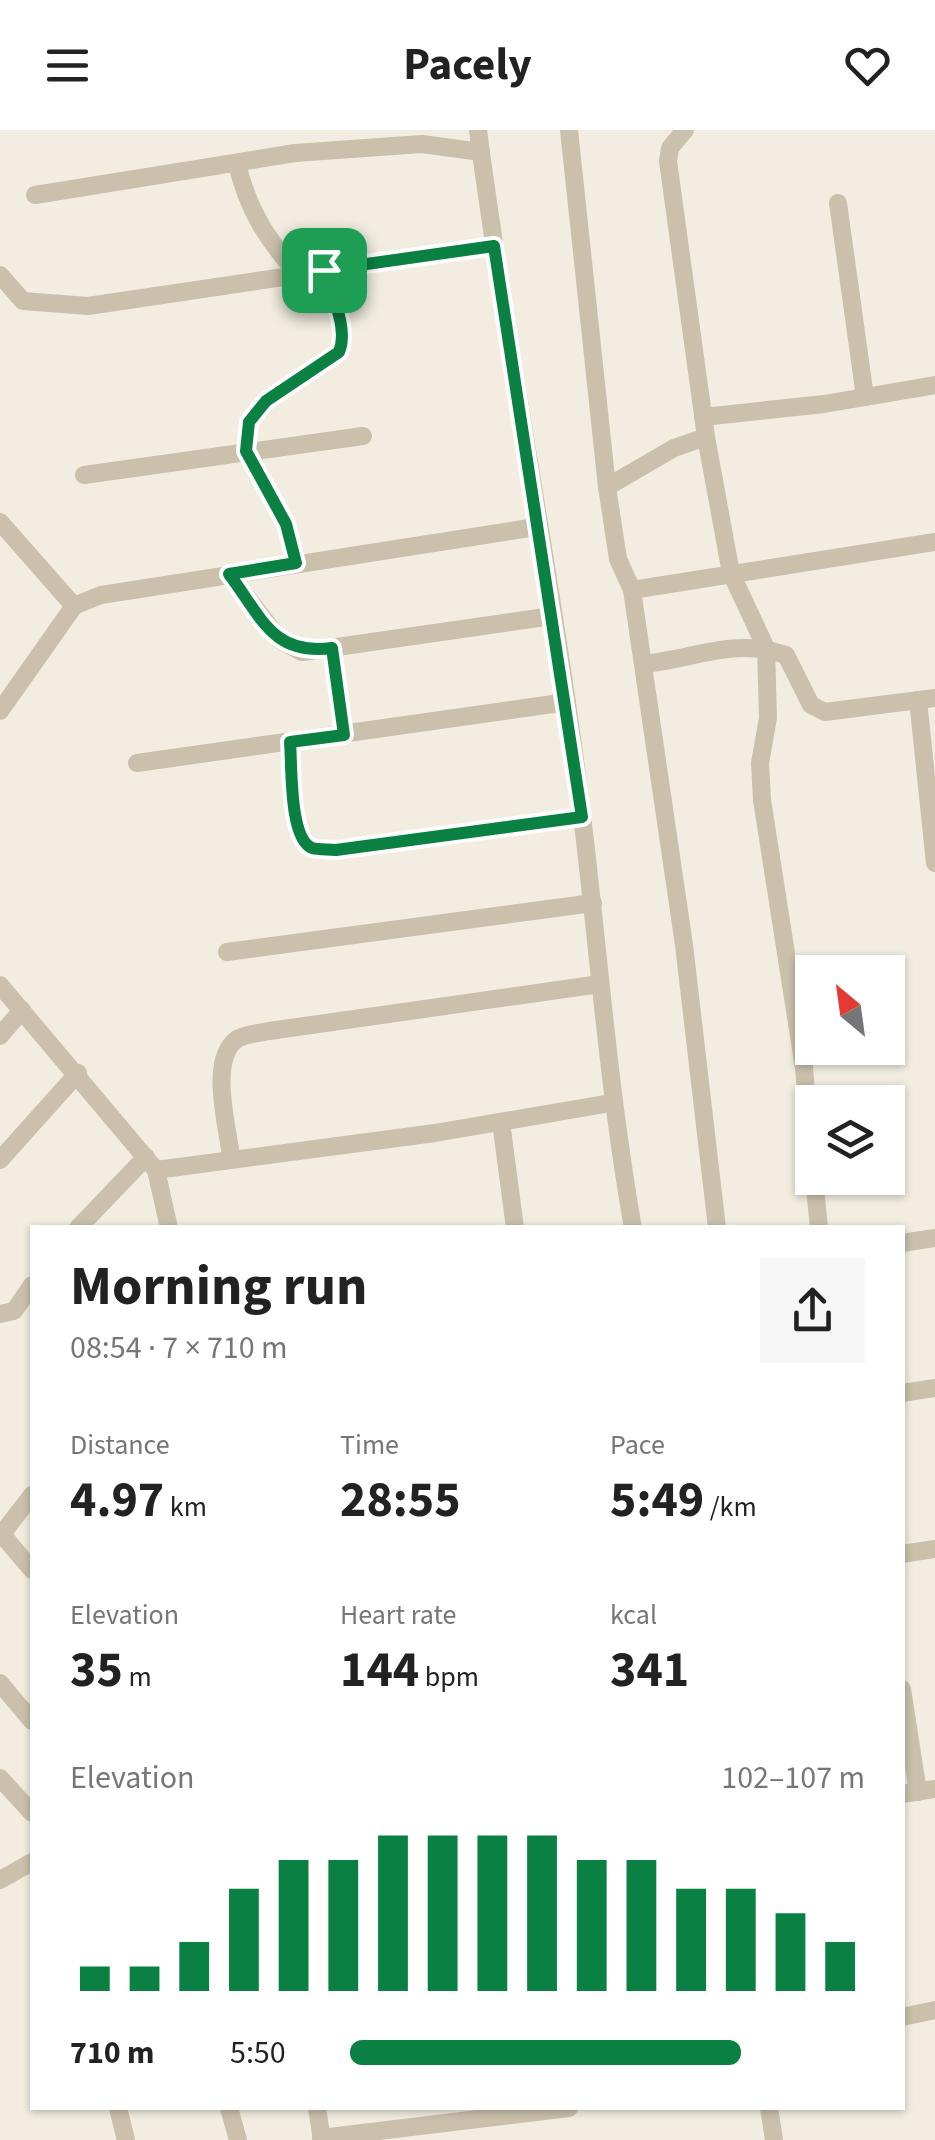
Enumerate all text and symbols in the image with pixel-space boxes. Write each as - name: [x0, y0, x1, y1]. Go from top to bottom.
- text: Pacely: [403, 33, 532, 97]
- icon: menu: [40, 38, 95, 93]
- icon: heart: [840, 38, 895, 93]
- pin: [282, 228, 367, 313]
- icon: arrive: [297, 243, 352, 298]
- north arrow: [795, 955, 905, 1065]
- map controls: [795, 955, 905, 1195]
- button: layers: [795, 1085, 905, 1195]
- text: Morning run: [70, 1248, 367, 1326]
- button: share: [760, 1258, 865, 1363]
- text: 08:54 · 7 × 710 m: [70, 1325, 288, 1371]
- text: Distance: [70, 1425, 170, 1465]
- text: Time: [340, 1425, 399, 1465]
- text: Pace: [610, 1425, 665, 1465]
- text: 4.97: [70, 1465, 164, 1536]
- text: 28:55: [340, 1465, 461, 1536]
- text: 5:49: [610, 1465, 704, 1536]
- text: km: [164, 1487, 207, 1527]
- text: /km: [704, 1487, 757, 1527]
- text: Elevation: [70, 1595, 179, 1635]
- text: Heart rate: [340, 1595, 456, 1635]
- text: kcal: [610, 1595, 657, 1635]
- text: 35: [70, 1635, 123, 1706]
- text: 144: [340, 1635, 419, 1706]
- text: 341: [610, 1635, 689, 1706]
- text: m: [123, 1657, 152, 1697]
- text: bpm: [419, 1657, 479, 1697]
- text: Elevation: [70, 1755, 195, 1801]
- text: 102–107 m: [721, 1755, 865, 1801]
- text: 710 m: [70, 2030, 155, 2076]
- text: 5:50: [230, 2030, 286, 2076]

